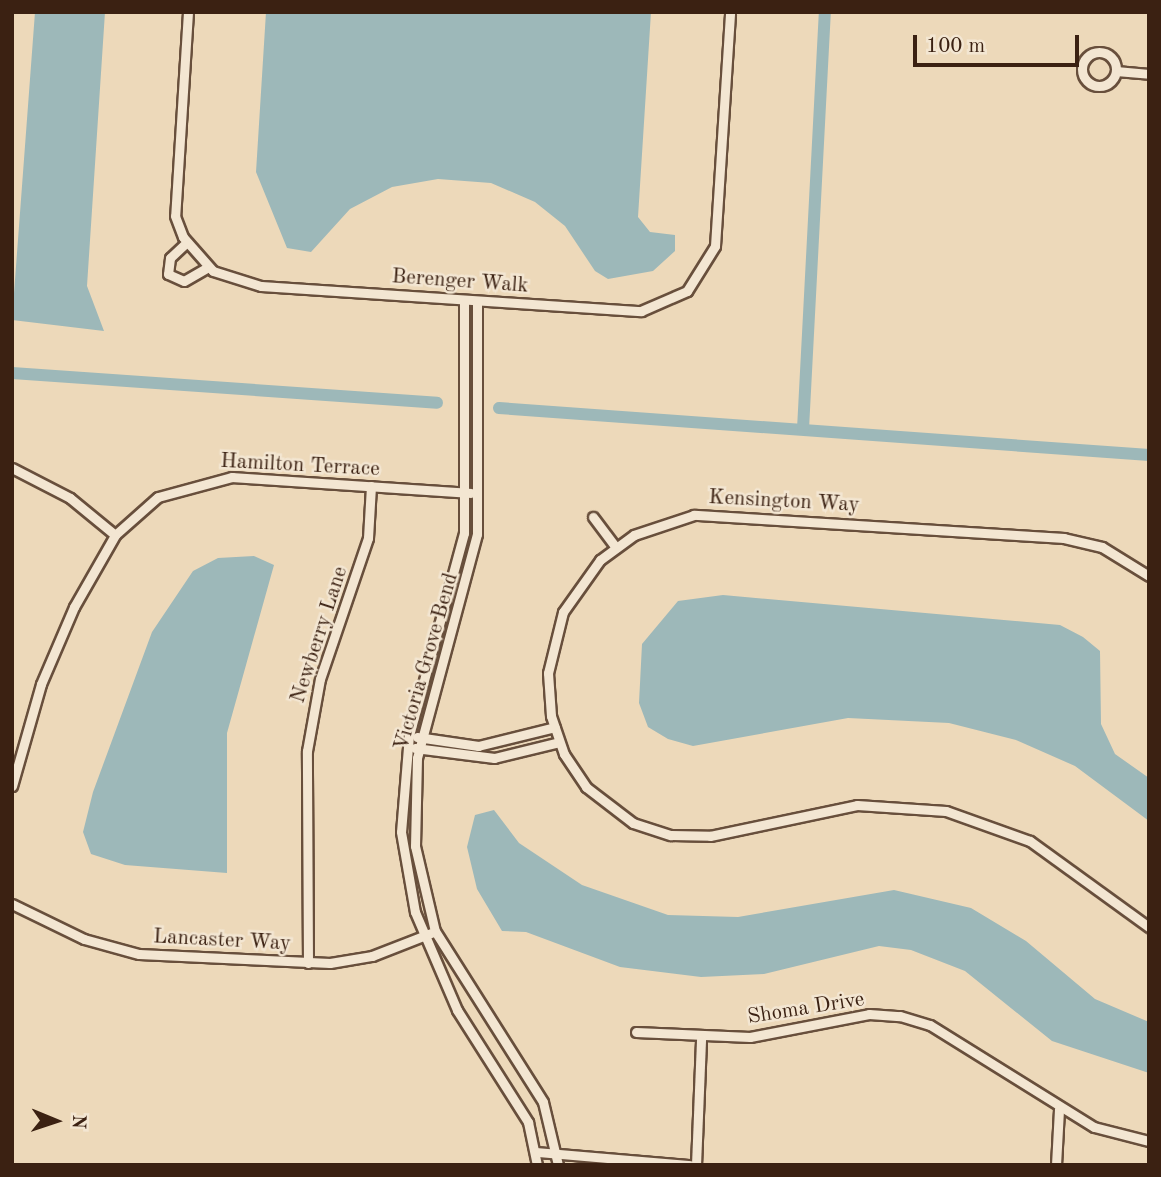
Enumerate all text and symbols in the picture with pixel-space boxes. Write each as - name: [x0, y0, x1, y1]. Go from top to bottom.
- scale bar: [916, 21, 1082, 65]
- text: 100 m: [926, 36, 985, 57]
- street label: Berenger Walk: [391, 265, 529, 299]
- street label: Hamilton Terrace: [220, 449, 380, 483]
- street label: Kensington Way: [708, 485, 860, 519]
- street label: Newberry Lane: [286, 563, 354, 707]
- street label: Victoria Grove Bend: [390, 570, 464, 754]
- street label: Lancaster Way: [153, 925, 291, 957]
- street label: Shoma Drive: [746, 987, 866, 1031]
- north arrow: [21, 1086, 91, 1156]
- text: N: [68, 1114, 87, 1129]

